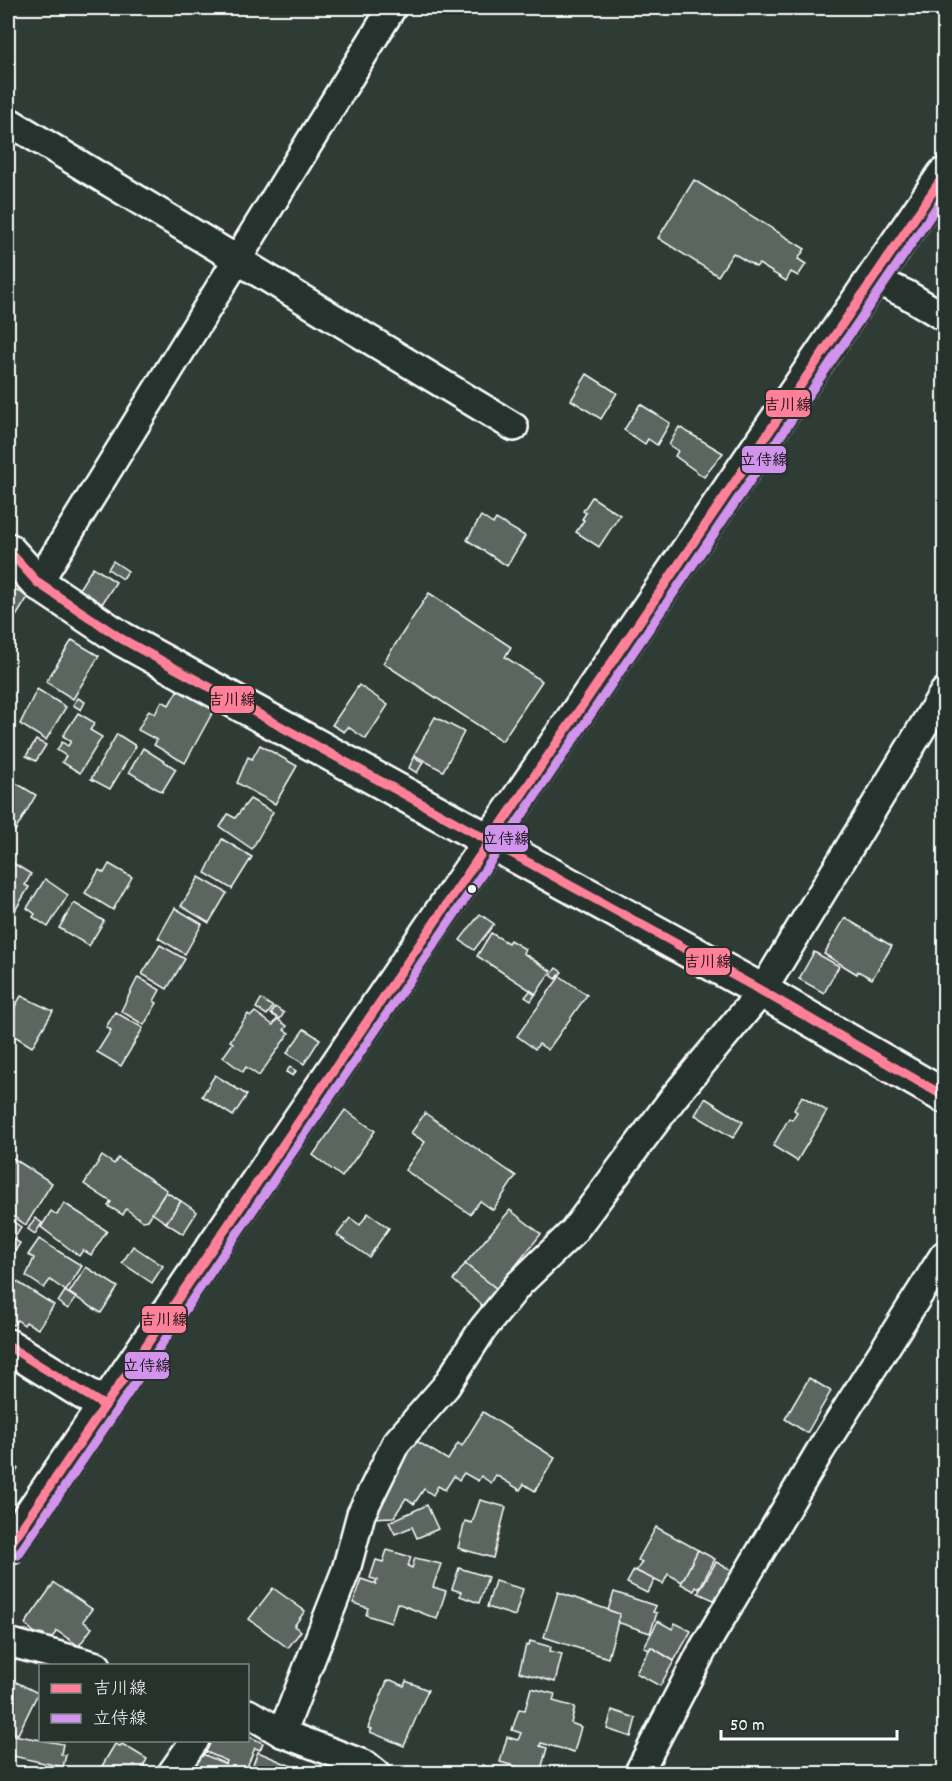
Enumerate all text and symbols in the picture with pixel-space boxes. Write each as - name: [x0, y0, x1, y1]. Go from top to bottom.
- line badge: 吉川線: [765, 389, 811, 418]
- text: 吉川線: [764, 395, 812, 418]
- line badge: 立侍線: [741, 445, 787, 474]
- text: 立侍線: [740, 450, 788, 473]
- line badge: 吉川線: [210, 685, 255, 714]
- text: 吉川線: [208, 690, 256, 713]
- line badge: 立侍線: [484, 824, 529, 853]
- text: 立侍線: [482, 829, 530, 852]
- unlabelled marker: [466, 883, 478, 895]
- line badge: 吉川線: [685, 947, 731, 976]
- text: 吉川線: [684, 952, 732, 975]
- line badge: 吉川線: [141, 1305, 187, 1334]
- text: 吉川線: [140, 1310, 188, 1333]
- line badge: 立侍線: [124, 1351, 170, 1380]
- text: 立侍線: [123, 1356, 171, 1379]
- legend: [39, 1664, 249, 1742]
- text: 吉川線: [93, 1678, 147, 1703]
- scale bar: [721, 1703, 896, 1741]
- text: 立侍線: [93, 1708, 147, 1733]
- text: 50 m: [730, 1714, 765, 1739]

